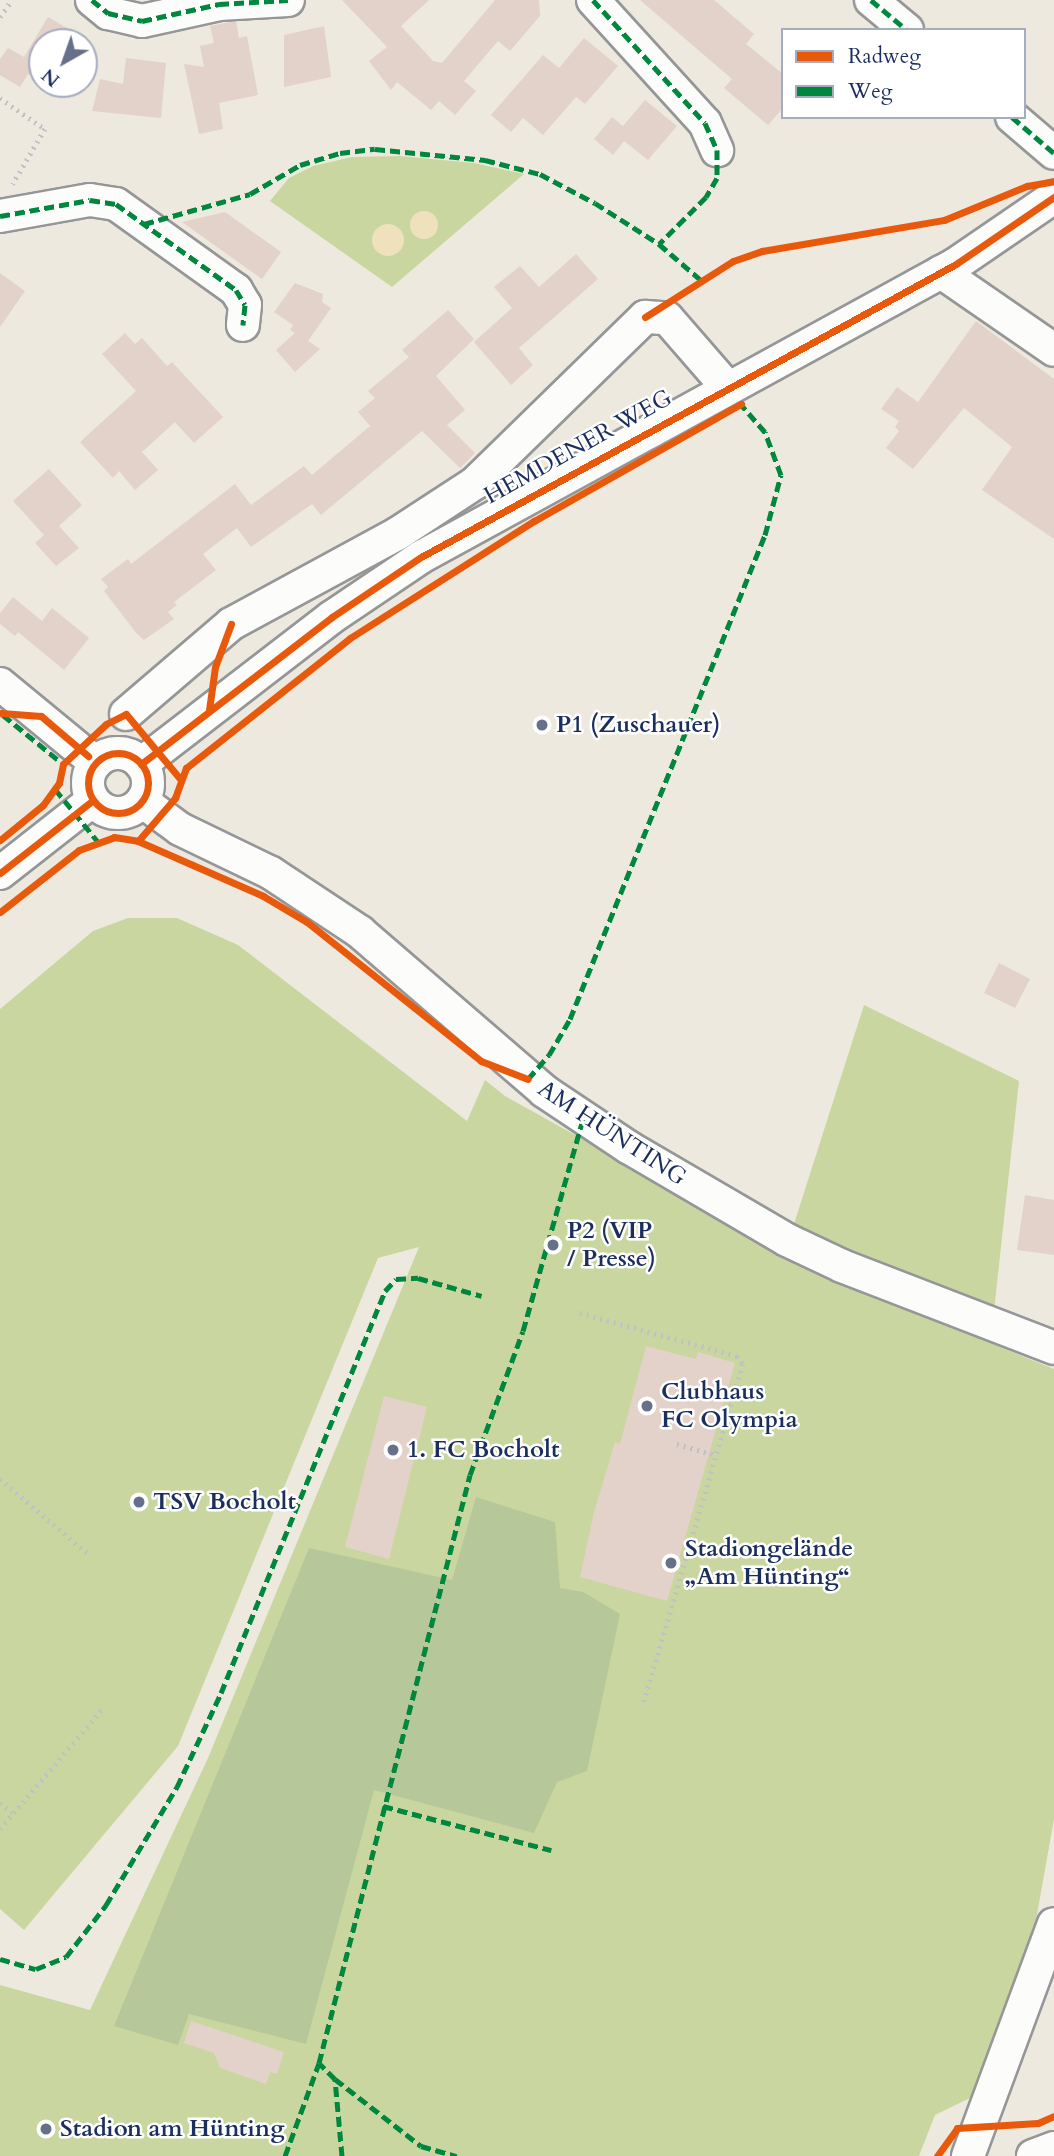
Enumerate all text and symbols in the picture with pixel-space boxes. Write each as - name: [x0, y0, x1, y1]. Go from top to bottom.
- north arrow: [28, 28, 98, 98]
- legend: [781, 28, 1026, 119]
- text: Radweg: [848, 42, 921, 71]
- text: N: [36, 62, 65, 93]
- text: Weg: [848, 77, 893, 106]
- street label: HEMDENER WEG: [479, 383, 677, 511]
- place label: P1 (Zuschauer): [556, 711, 720, 739]
- marker: P1 (Zuschauer): [534, 717, 550, 733]
- street label: AM HÜNTING: [532, 1074, 692, 1192]
- place label: P2 (VIP / Presse): [567, 1217, 656, 1273]
- marker: P2 (VIP / Presse): [545, 1237, 561, 1253]
- place label: Clubhaus FC Olympia: [661, 1378, 798, 1434]
- marker: Clubhaus FC Olympia: [639, 1398, 655, 1414]
- place label: 1. FC Bocholt: [407, 1436, 559, 1464]
- marker: 1. FC Bocholt: [385, 1442, 401, 1458]
- place label: TSV Bocholt: [153, 1488, 296, 1516]
- marker: TSV Bocholt: [131, 1494, 147, 1510]
- place label: Stadiongelände „Am Hünting“: [685, 1535, 853, 1591]
- marker: Stadiongelände „Am Hünting“: [663, 1555, 679, 1571]
- place label: Stadion am Hünting: [60, 2115, 285, 2143]
- marker: Stadion am Hünting: [38, 2121, 54, 2137]

